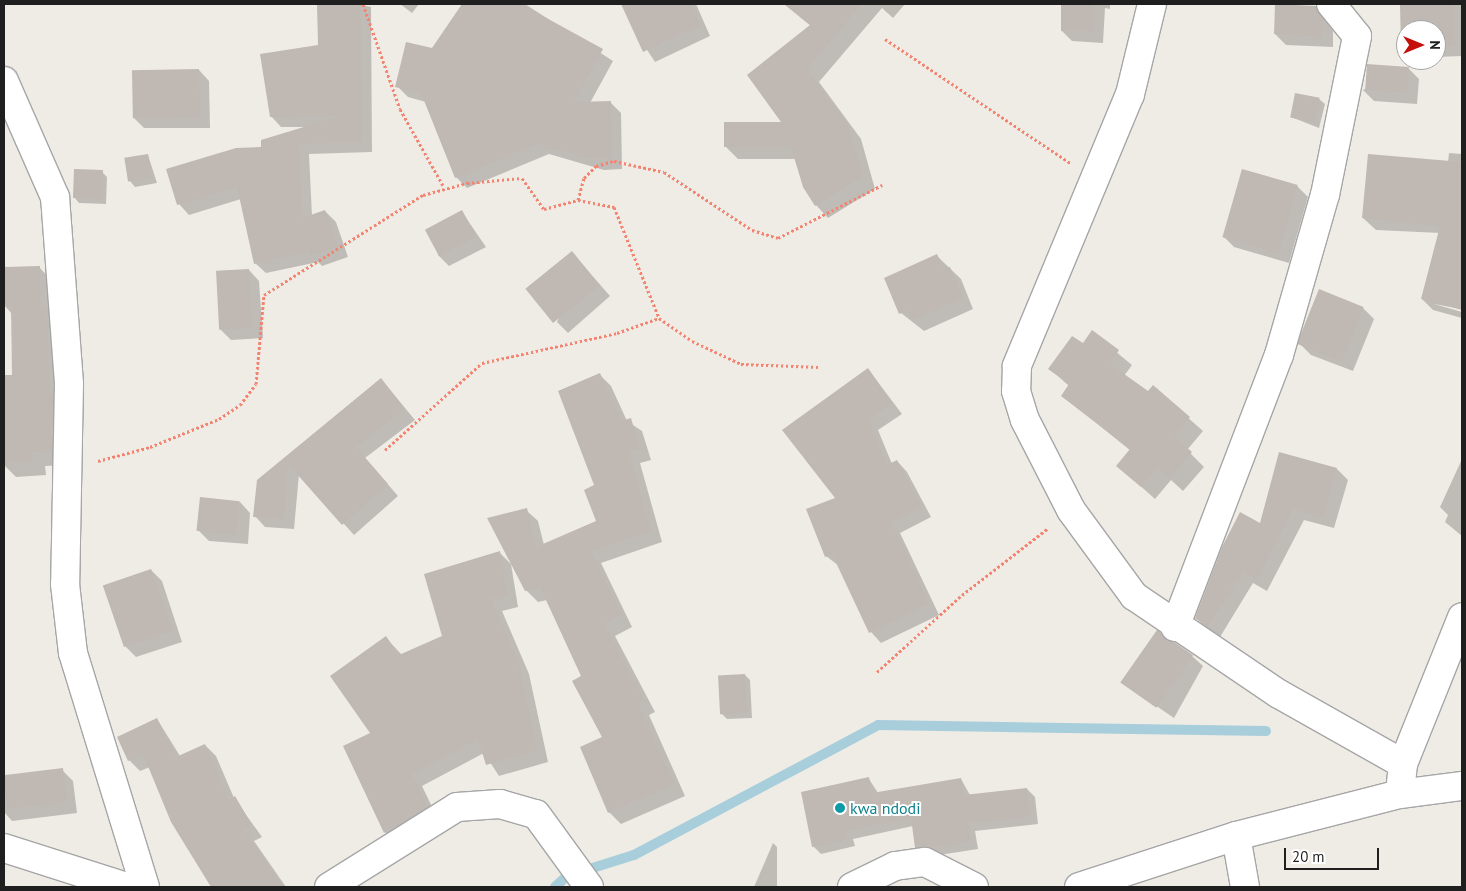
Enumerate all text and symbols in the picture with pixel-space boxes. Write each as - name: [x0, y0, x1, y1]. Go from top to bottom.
- north arrow: [1396, 20, 1446, 70]
- text: N: [1426, 40, 1444, 50]
- place label: kwa ndodi: [850, 798, 920, 818]
- marker: kwa ndodi: [834, 802, 846, 814]
- scale bar: [1286, 838, 1381, 870]
- text: 20 m: [1292, 847, 1325, 866]

